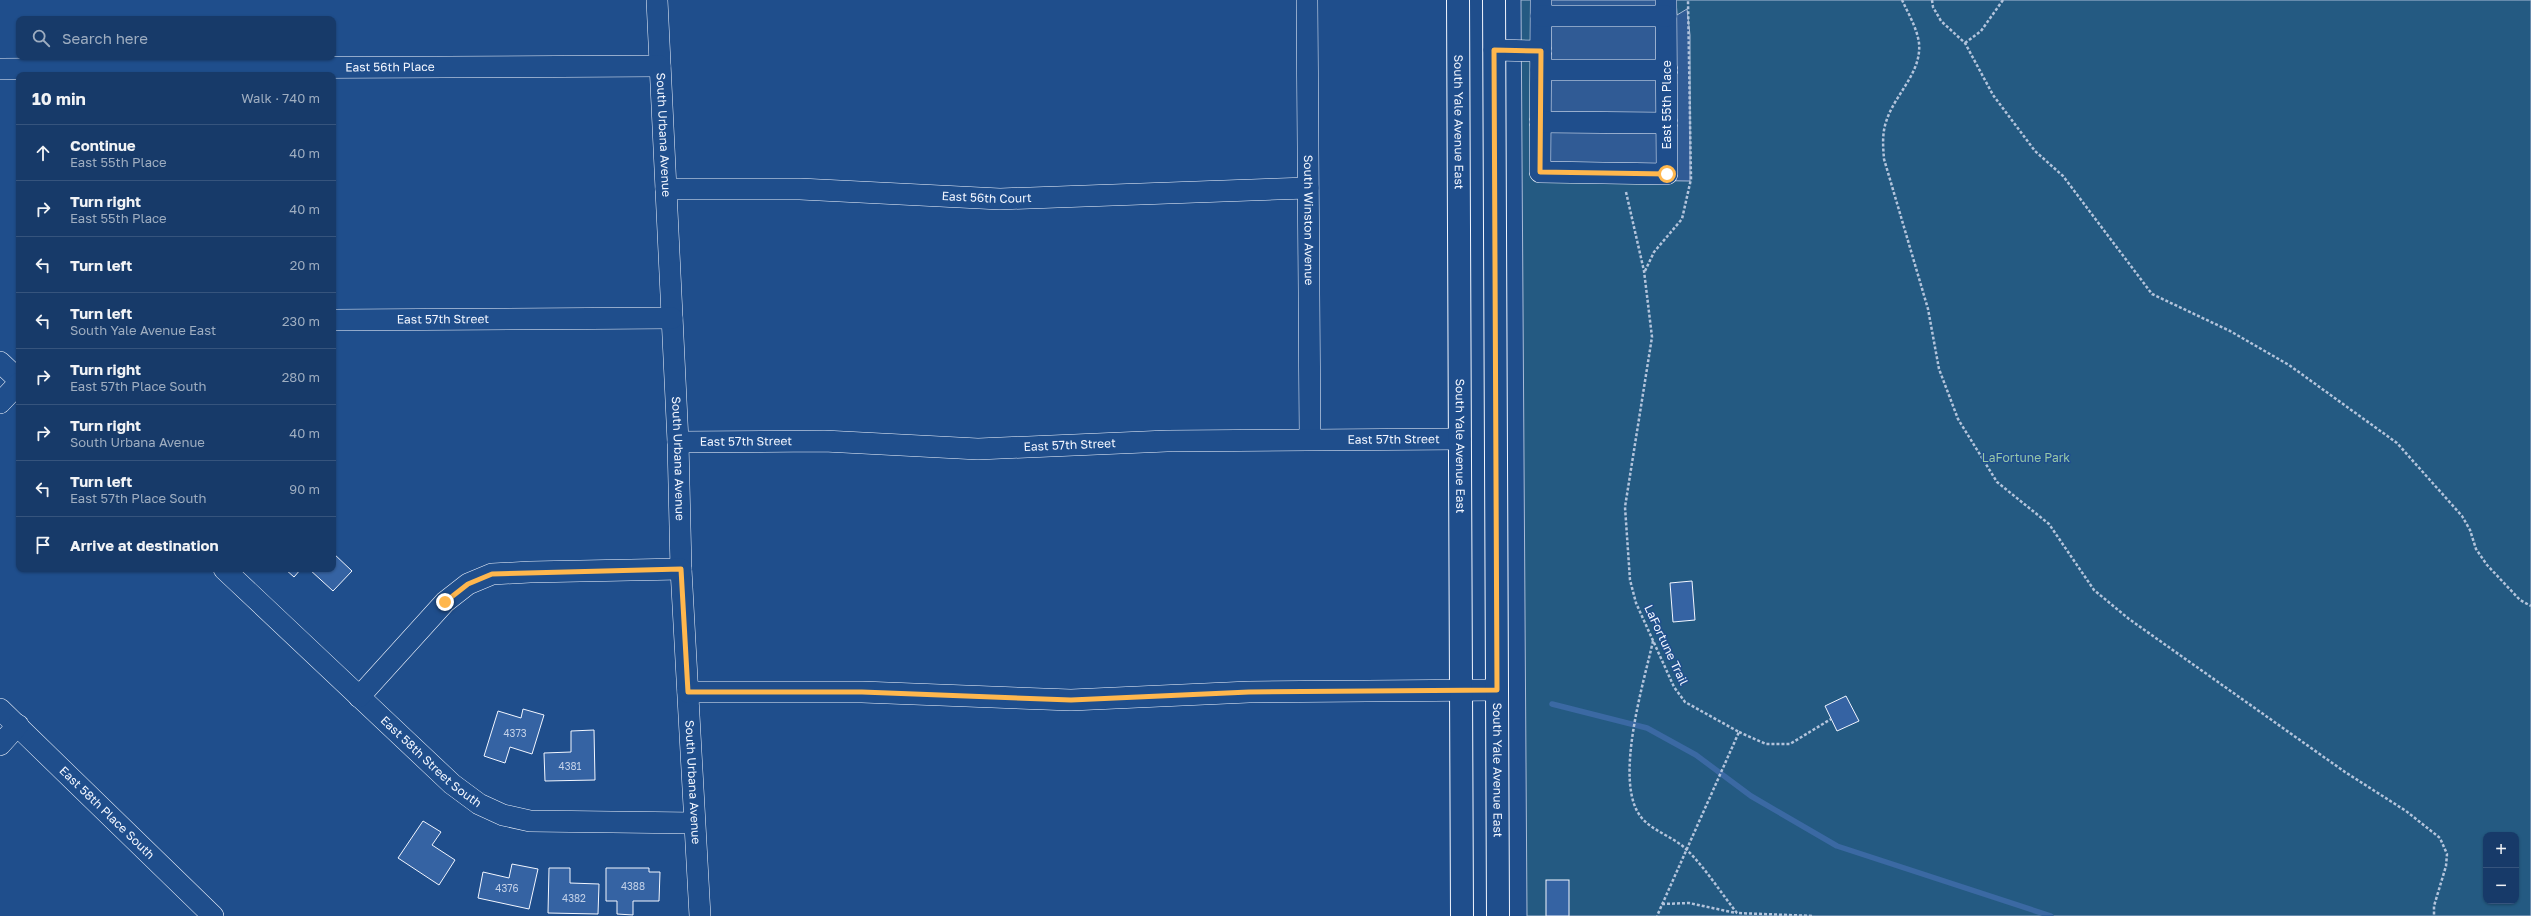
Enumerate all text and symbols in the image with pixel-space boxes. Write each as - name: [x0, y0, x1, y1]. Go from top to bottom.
- search box: [16, 16, 336, 60]
- icon: search: [30, 27, 52, 49]
- text: Search here: [62, 29, 148, 47]
- street label: South Yale Avenue East: [1451, 54, 1467, 190]
- street label: East 56th Place: [345, 59, 435, 74]
- street label: East 55th Place: [1659, 60, 1674, 150]
- street label: South Urbana Avenue: [653, 72, 674, 197]
- text: 10 min: [32, 88, 86, 109]
- text: Walk · 740 m: [241, 90, 320, 106]
- text: Continue: [70, 136, 136, 154]
- icon: ahead: [32, 142, 54, 164]
- text: 40 m: [289, 145, 320, 161]
- text: East 55th Place: [70, 154, 167, 170]
- street label: South Winston Avenue: [1301, 155, 1317, 285]
- route start: [1658, 165, 1676, 183]
- street label: East 56th Court: [941, 188, 1032, 206]
- text: Turn right: [70, 192, 141, 210]
- icon: right: [32, 198, 54, 220]
- text: 40 m: [289, 201, 320, 217]
- text: East 55th Place: [70, 210, 167, 226]
- icon: left: [32, 254, 54, 276]
- text: Turn left: [70, 256, 132, 274]
- text: 20 m: [290, 257, 320, 273]
- text: Turn left: [70, 304, 132, 322]
- icon: left: [32, 310, 54, 332]
- street label: East 57th Street: [397, 311, 489, 327]
- text: 230 m: [282, 313, 320, 329]
- text: South Yale Avenue East: [70, 322, 216, 338]
- text: Turn right: [70, 360, 141, 378]
- icon: right: [32, 366, 54, 388]
- text: 280 m: [282, 369, 320, 385]
- text: East 57th Place South: [70, 378, 206, 394]
- street label: South Yale Avenue East: [1453, 378, 1468, 514]
- street label: South Urbana Avenue: [669, 396, 688, 521]
- text: Turn right: [70, 416, 141, 434]
- icon: right: [32, 422, 54, 444]
- text: 40 m: [289, 425, 320, 441]
- street label: East 57th Street: [1347, 431, 1440, 447]
- street label: East 57th Street: [700, 433, 792, 449]
- text: South Urbana Avenue: [70, 434, 205, 450]
- street label: East 57th Street: [1023, 435, 1116, 454]
- park label: LaFortune Park: [1982, 450, 2070, 465]
- text: Turn left: [70, 472, 132, 490]
- icon: left: [32, 478, 54, 500]
- text: 90 m: [289, 481, 320, 497]
- text: East 57th Place South: [70, 490, 206, 506]
- icon: arrive: [32, 534, 54, 556]
- text: Arrive at destination: [70, 536, 219, 554]
- route end: [436, 593, 454, 611]
- street label: LaFortune Trail: [1641, 602, 1692, 688]
- street label: South Yale Avenue East: [1490, 702, 1506, 838]
- street label: East 58th Street South: [378, 713, 485, 810]
- street label: South Urbana Avenue: [682, 720, 704, 845]
- house number: 4373: [503, 727, 527, 739]
- house number: 4381: [559, 760, 582, 772]
- street label: East 58th Place South: [56, 763, 158, 862]
- map controls: [2483, 832, 2519, 904]
- button: +: [2483, 832, 2519, 868]
- button: −: [2483, 868, 2519, 904]
- house number: 4388: [621, 880, 645, 892]
- house number: 4376: [495, 882, 519, 894]
- house number: 4382: [562, 892, 586, 904]

